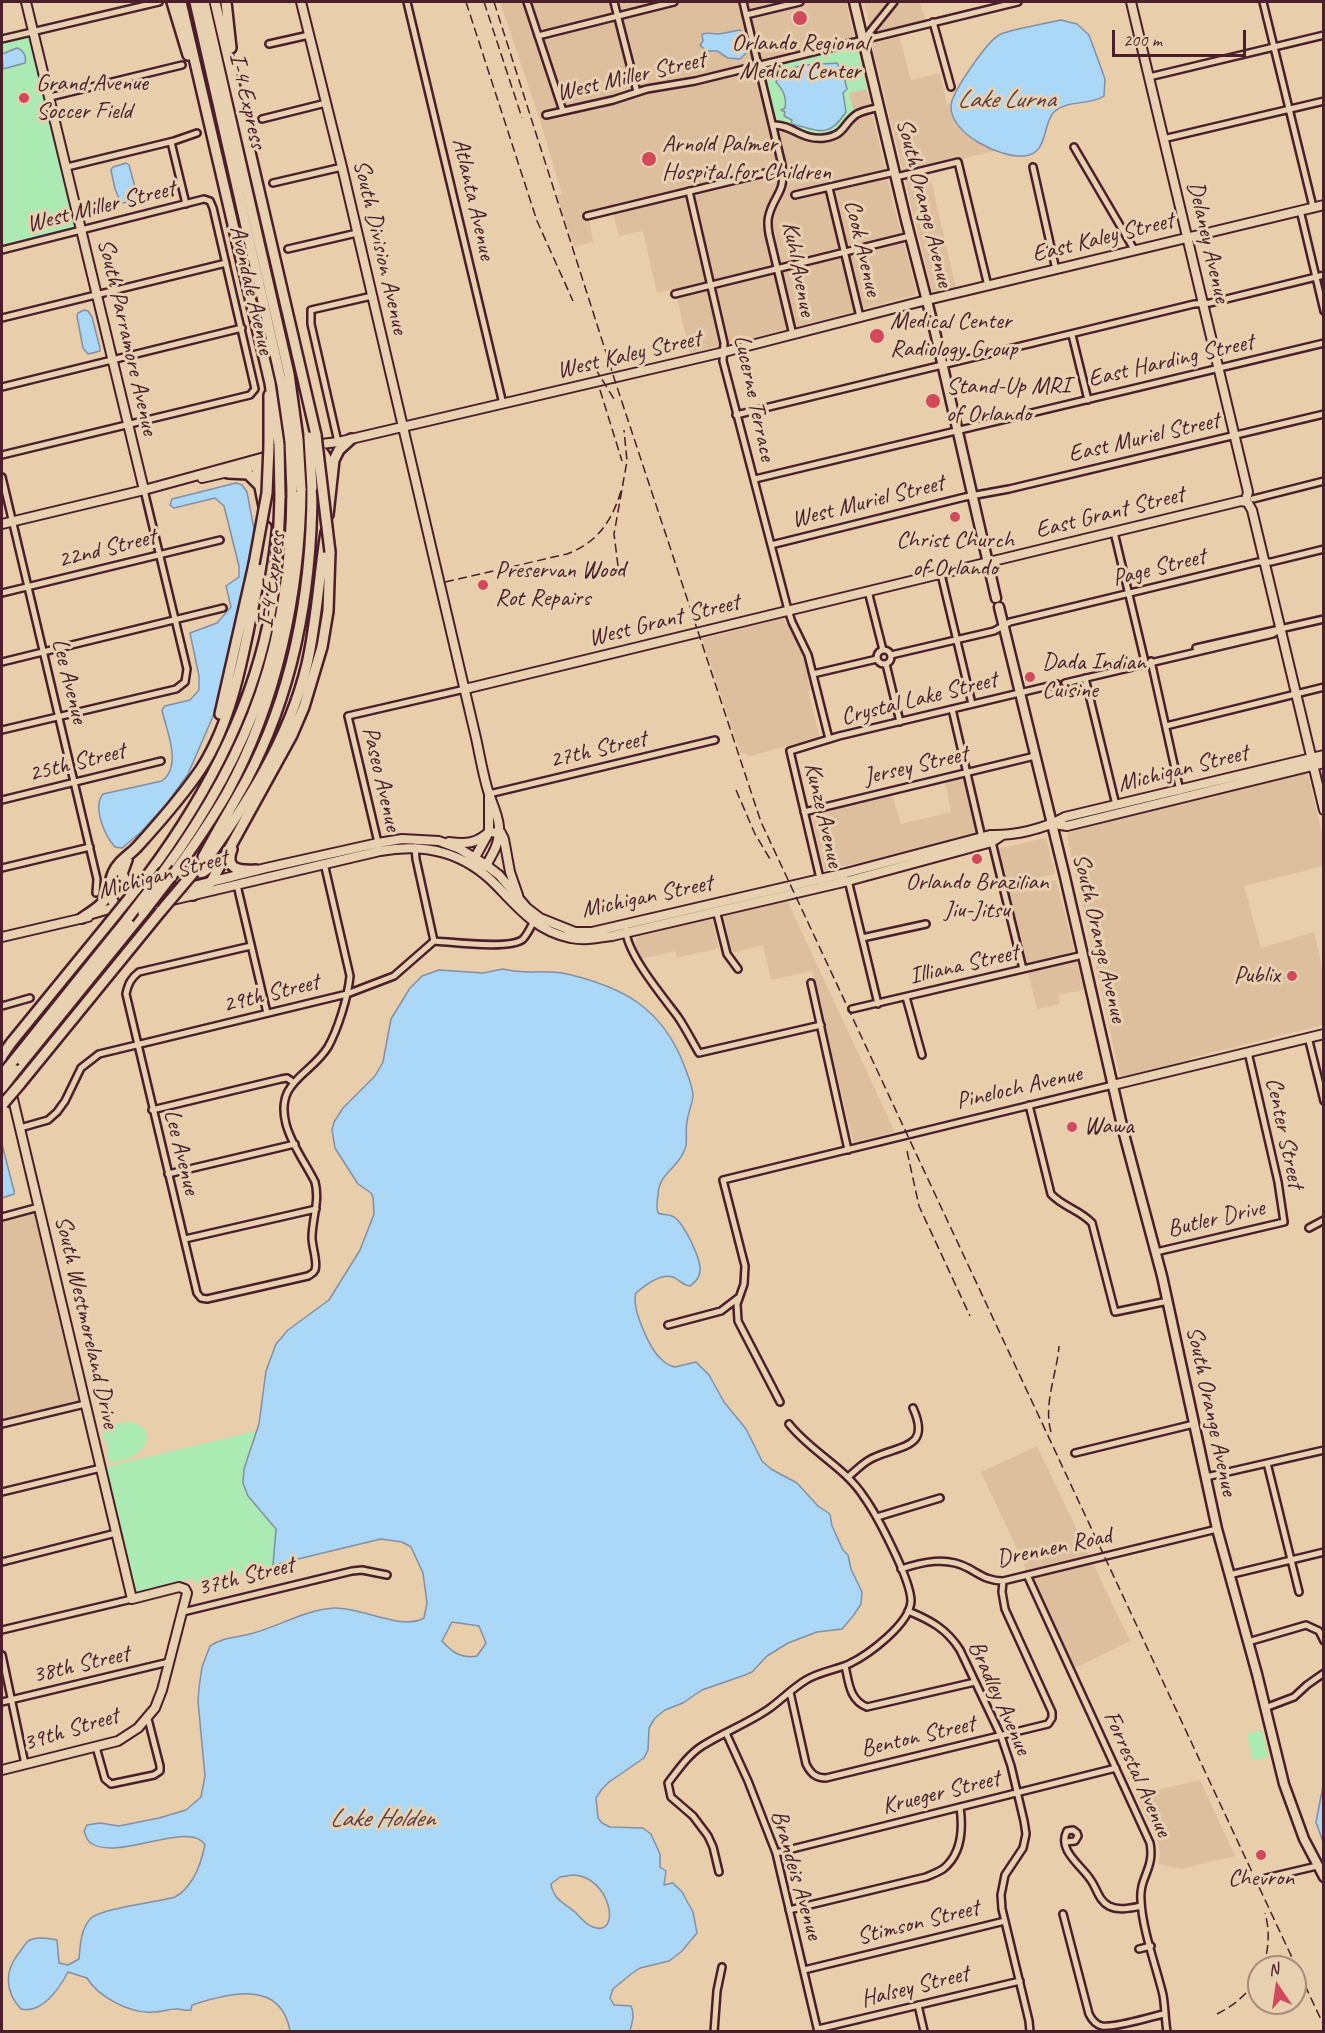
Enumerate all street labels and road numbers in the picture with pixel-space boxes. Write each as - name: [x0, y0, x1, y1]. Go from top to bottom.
- street label: West Miller Street: [554, 46, 708, 108]
- street label: I-4 Express: [222, 50, 272, 152]
- street label: South Orange Avenue: [889, 116, 959, 290]
- street label: Atlanta Avenue: [445, 135, 501, 263]
- street label: South Division Avenue: [346, 157, 414, 337]
- street label: West Miller Street: [24, 175, 178, 239]
- street label: Delaney Avenue: [1180, 179, 1236, 305]
- street label: Cook Avenue: [837, 197, 887, 299]
- street label: East Kaley Street: [1029, 207, 1177, 269]
- street label: Kuhl Avenue: [775, 219, 821, 319]
- street label: Avondale Avenue: [222, 223, 280, 357]
- street label: South Parramore Avenue: [90, 236, 164, 438]
- street label: West Kaley Street: [554, 324, 704, 386]
- street label: East Harding Street: [1085, 328, 1257, 394]
- street label: Lucerne Terrace: [727, 333, 781, 463]
- street label: East Muriel Street: [1066, 407, 1222, 469]
- street label: West Muriel Street: [789, 469, 947, 535]
- street label: East Grant Street: [1032, 481, 1188, 545]
- street label: 22nd Street: [55, 523, 159, 575]
- street label: I-4 Express: [251, 530, 293, 630]
- street label: Page Street: [1109, 543, 1209, 593]
- street label: West Grant Street: [585, 588, 743, 654]
- street label: Lee Avenue: [45, 635, 93, 727]
- street label: Crystal Lake Street: [838, 666, 1000, 732]
- street label: Paseo Avenue: [355, 724, 407, 834]
- street label: 27th Street: [547, 725, 649, 775]
- street label: 25th Street: [26, 737, 128, 789]
- street label: Michigan Street: [1115, 739, 1251, 799]
- street label: Jersey Street: [861, 740, 971, 792]
- street label: Kunze Avenue: [797, 760, 849, 870]
- street label: Michigan Street: [95, 844, 231, 906]
- street label: South Orange Avenue: [1066, 851, 1132, 1025]
- street label: Michigan Street: [579, 869, 715, 925]
- street label: Illiana Street: [907, 938, 1021, 992]
- street label: 29th Street: [220, 968, 322, 1020]
- street label: Pineloch Avenue: [953, 1060, 1085, 1116]
- street label: Center Street: [1258, 1075, 1310, 1191]
- street label: Lee Avenue: [157, 1106, 205, 1198]
- street label: Butler Drive: [1165, 1194, 1267, 1244]
- street label: South Westmoreland Drive: [48, 1213, 124, 1431]
- street label: South Orange Avenue: [1179, 1324, 1243, 1498]
- street label: Drennen Road: [994, 1522, 1114, 1574]
- street label: 37th Street: [195, 1551, 297, 1603]
- street label: Bradley Avenue: [961, 1636, 1037, 1760]
- street label: 38th Street: [30, 1640, 132, 1690]
- street label: 39th Street: [20, 1702, 122, 1758]
- street label: Forrestal Avenue: [1096, 1707, 1178, 1841]
- street label: Benton Street: [858, 1710, 978, 1764]
- street label: Krueger Street: [879, 1764, 1003, 1822]
- street label: Brandeis Avenue: [764, 1807, 828, 1943]
- street label: Stimson Street: [854, 1894, 982, 1952]
- street label: Halsey Street: [858, 1960, 972, 2014]

